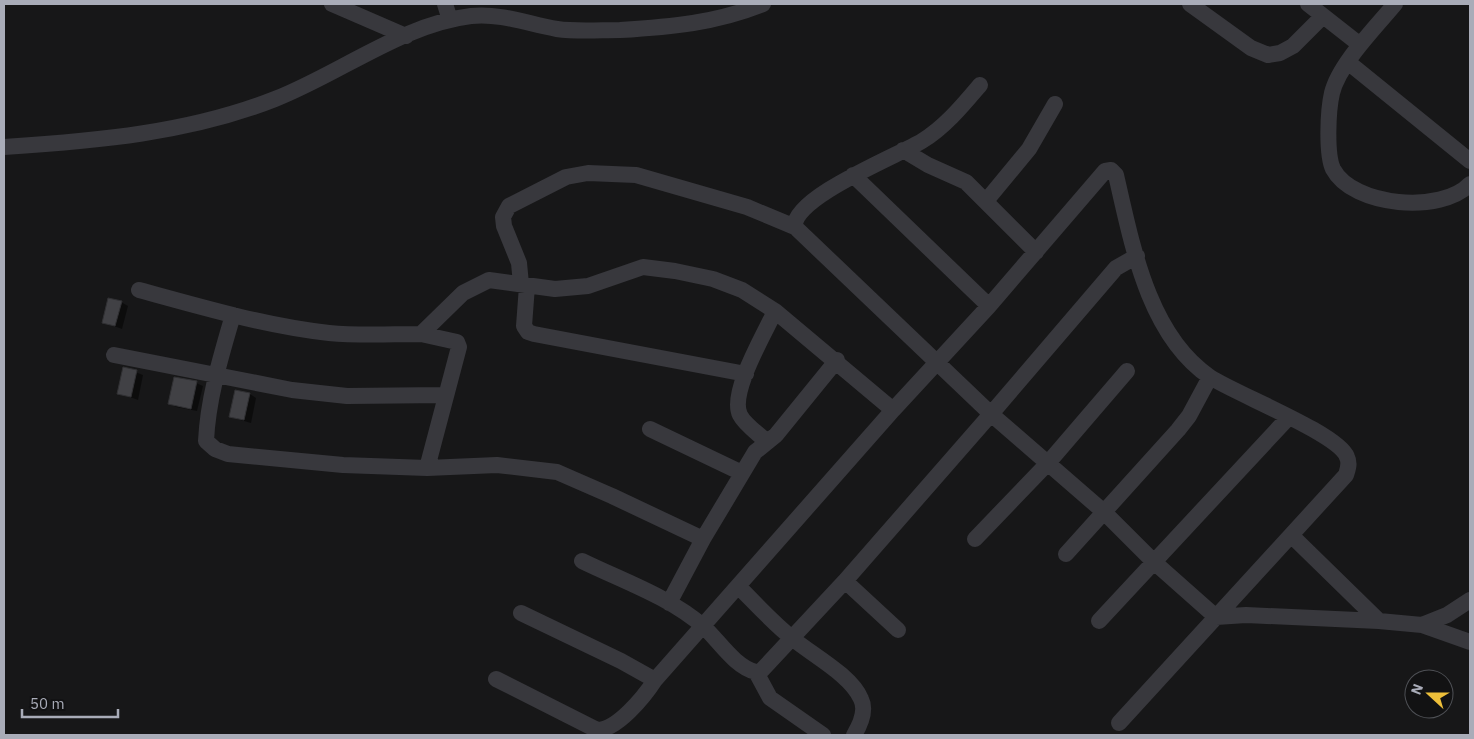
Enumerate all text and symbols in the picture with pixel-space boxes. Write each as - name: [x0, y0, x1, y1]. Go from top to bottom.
- north arrow: [1404, 669, 1454, 719]
- text: N: [1407, 681, 1427, 697]
- scale bar: [22, 686, 119, 718]
- text: 50 m: [30, 694, 65, 713]

